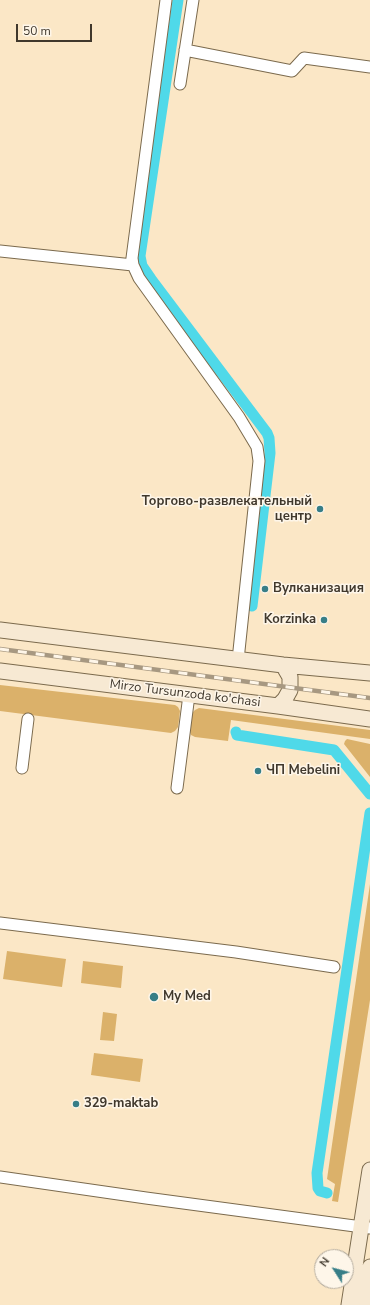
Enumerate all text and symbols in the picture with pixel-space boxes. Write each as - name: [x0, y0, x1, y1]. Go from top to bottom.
- scale bar: [18, 16, 94, 42]
- text: 50 m: [23, 23, 51, 39]
- place label: Торгово-развлекательный центр: [142, 494, 312, 525]
- marker: Торгово-развлекательный центр: [315, 504, 325, 514]
- place label: Вулканизация: [273, 581, 364, 597]
- marker: Вулканизация: [260, 584, 270, 594]
- place label: Korzinka: [264, 612, 316, 628]
- marker: Korzinka: [319, 615, 329, 625]
- street label: Mirzo Tursunzoda ko'chasi: [109, 677, 261, 711]
- place label: ЧП Mebelini: [266, 763, 340, 779]
- marker: ЧП Mebelini: [253, 766, 263, 776]
- place label: My Med: [163, 989, 211, 1005]
- marker: My Med: [148, 991, 160, 1003]
- place label: 329-maktab: [84, 1096, 158, 1112]
- marker: 329-maktab: [71, 1099, 81, 1109]
- north arrow: [314, 1249, 354, 1289]
- text: N: [316, 1255, 333, 1270]

